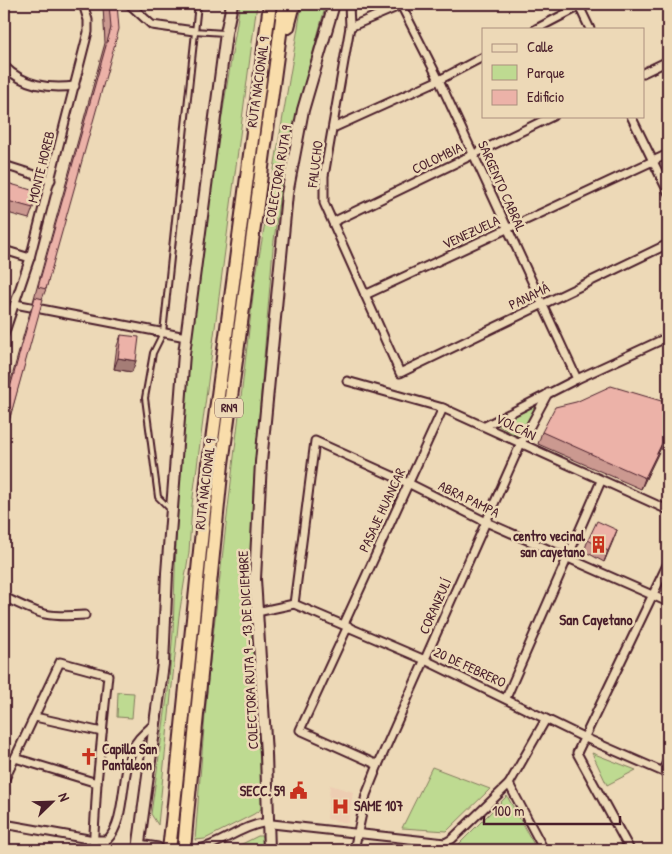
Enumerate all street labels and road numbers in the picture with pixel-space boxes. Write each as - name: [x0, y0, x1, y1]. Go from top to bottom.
- street label: RUTA NACIONAL 9: [242, 35, 273, 129]
- street label: COLECTORA RUTA 9: [259, 123, 296, 226]
- street label: MONTE HOREB: [22, 129, 59, 205]
- street label: COLOMBIA: [408, 137, 465, 178]
- street label: SARGENTO CABRAL: [474, 137, 531, 234]
- street label: FALUCHO: [302, 139, 327, 189]
- street label: VENEZUELA: [439, 210, 502, 253]
- street label: PANAMÁ: [505, 278, 552, 314]
- road number: RN9: [215, 398, 243, 418]
- street label: VOLCÁN: [493, 409, 540, 444]
- street label: RUTA NACIONAL 9: [189, 437, 220, 531]
- street label: PASAJE HUANCAR: [354, 465, 409, 555]
- street label: ABRA PAMPA: [435, 476, 503, 522]
- street label: COLECTORA RUTA 9 - 13 DE DICIEMBRE: [233, 550, 262, 750]
- street label: CORANZULÍ: [414, 575, 455, 637]
- street label: 20 DE FEBRERO: [431, 642, 509, 692]

